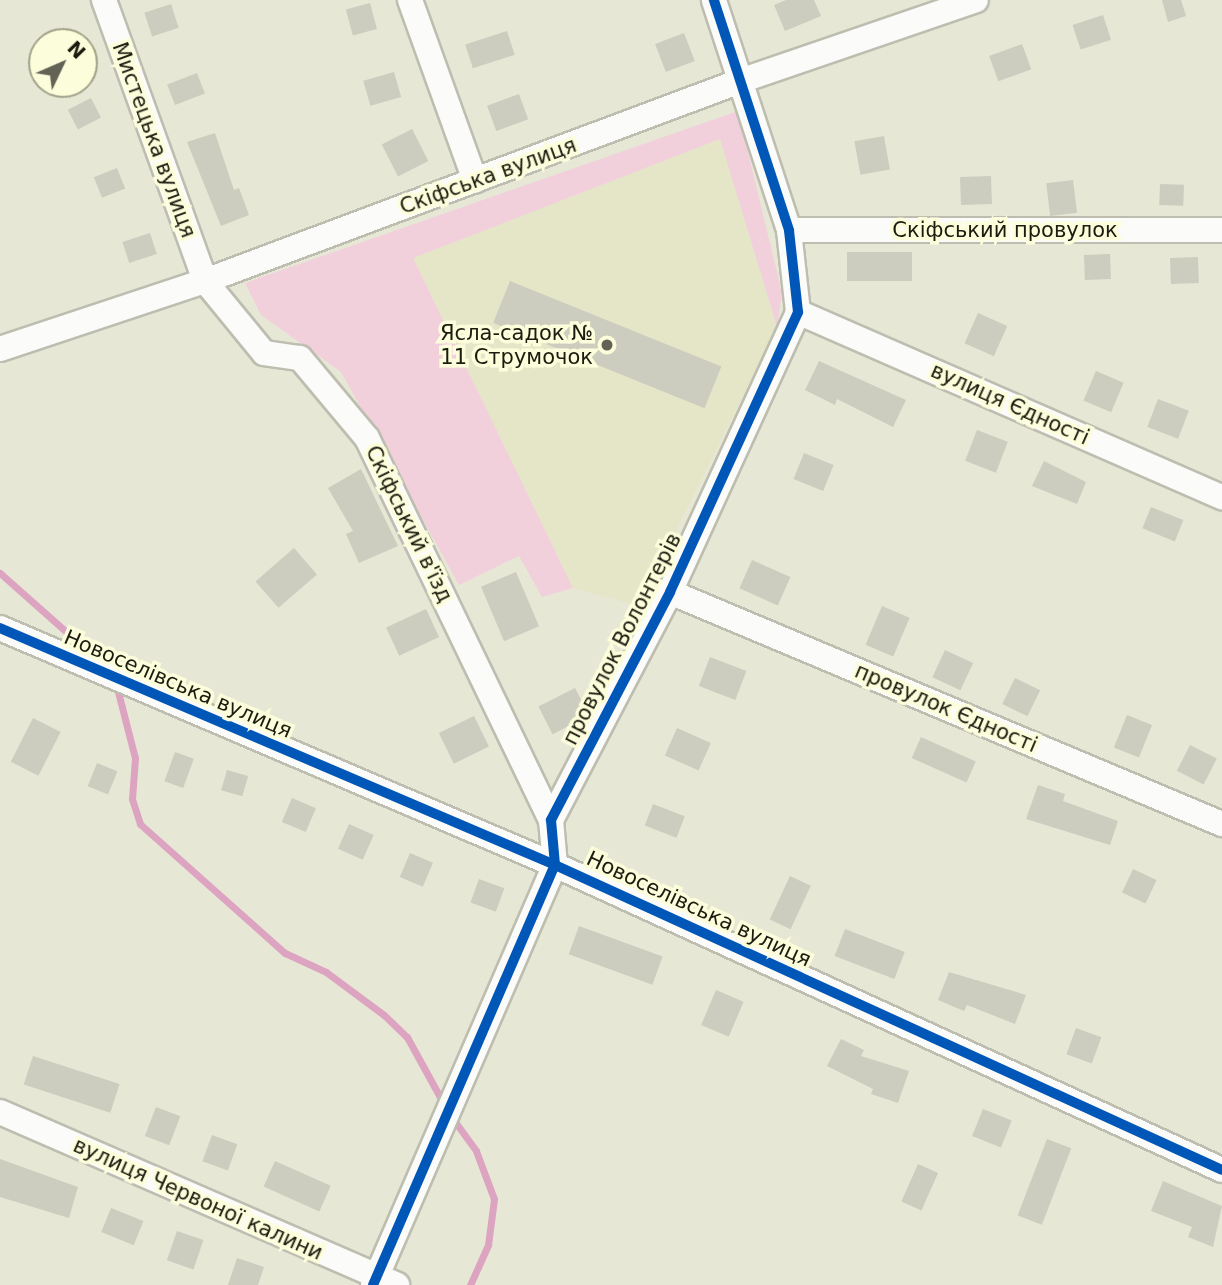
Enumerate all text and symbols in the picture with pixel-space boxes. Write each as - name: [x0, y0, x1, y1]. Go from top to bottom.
- north arrow: [28, 28, 98, 98]
- text: N: [63, 36, 90, 63]
- street label: Мистецька вулиця: [107, 39, 201, 241]
- street label: Скіфська вулиця: [396, 132, 580, 220]
- street label: Скіфський провулок: [892, 217, 1118, 243]
- place label: Ясла-садок № 11 Струмочок: [440, 320, 593, 370]
- marker: Ясла-садок № 11 Струмочок: [599, 337, 615, 353]
- street label: вулиця Єдності: [927, 358, 1093, 450]
- street label: Скіфський в'їзд: [360, 441, 458, 607]
- street label: провулок Волонтерів: [558, 529, 686, 749]
- street label: Новоселівська вулиця: [60, 625, 296, 743]
- street label: провулок Єдності: [851, 658, 1041, 758]
- street label: Новоселівська вулиця: [583, 846, 815, 972]
- street label: вулиця Червоної калини: [69, 1132, 327, 1266]

